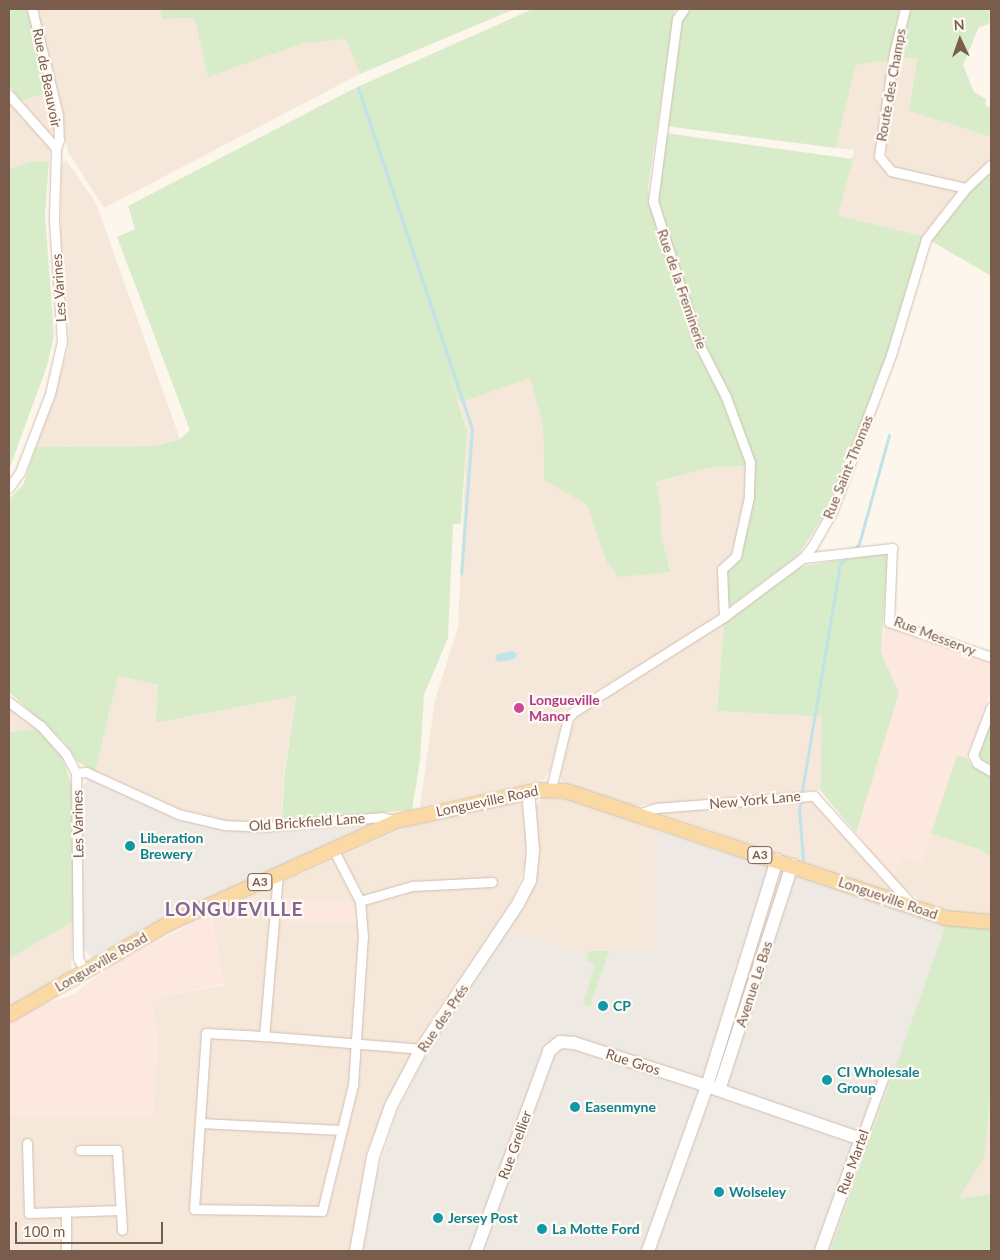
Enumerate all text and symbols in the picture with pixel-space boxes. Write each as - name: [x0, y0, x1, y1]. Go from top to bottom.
- north arrow: [935, 15, 985, 65]
- text: N: [953, 16, 965, 33]
- street label: Rue de Beauvoir: [29, 27, 65, 129]
- street label: Route des Champs: [873, 27, 909, 143]
- street label: Rue de la Freminerie: [654, 227, 710, 351]
- street label: Les Varines: [48, 253, 70, 323]
- street label: Rue Saint-Thomas: [819, 413, 877, 521]
- street label: Rue Messervy: [892, 613, 978, 659]
- place label: Longueville Manor: [529, 692, 600, 724]
- marker: Longueville Manor: [513, 702, 525, 714]
- street label: Longueville Road: [434, 782, 540, 820]
- street label: New York Lane: [708, 788, 802, 812]
- street label: Les Varines: [69, 789, 87, 859]
- street label: Old Brickfield Lane: [248, 810, 366, 834]
- place label: Liberation Brewery: [140, 830, 203, 862]
- marker: Liberation Brewery: [124, 840, 136, 852]
- road number: A3: [746, 846, 774, 864]
- road number: A3: [246, 872, 274, 892]
- street label: Longueville Road: [836, 873, 940, 923]
- district label: LONGUEVILLE: [163, 898, 305, 920]
- street label: Longueville Road: [52, 929, 150, 995]
- street label: Avenue Le Bas: [732, 939, 776, 1029]
- street label: Rue des Prés: [414, 981, 472, 1055]
- place label: CP: [613, 998, 631, 1014]
- marker: CP: [597, 1000, 609, 1012]
- street label: Rue Gros: [604, 1045, 662, 1079]
- place label: CI Wholesale Group: [837, 1064, 920, 1096]
- marker: CI Wholesale Group: [821, 1074, 833, 1086]
- place label: Easenmyne: [585, 1099, 656, 1115]
- marker: Easenmyne: [569, 1101, 581, 1113]
- street label: Rue Grellier: [495, 1108, 535, 1182]
- street label: Rue Martel: [834, 1127, 872, 1197]
- place label: Wolseley: [729, 1184, 786, 1200]
- marker: Wolseley: [713, 1186, 725, 1198]
- place label: Jersey Post: [448, 1210, 518, 1226]
- scale bar: [18, 1212, 165, 1244]
- marker: Jersey Post: [432, 1212, 444, 1224]
- place label: La Motte Ford: [552, 1221, 640, 1237]
- text: 100 m: [23, 1222, 65, 1240]
- marker: La Motte Ford: [536, 1223, 548, 1235]

